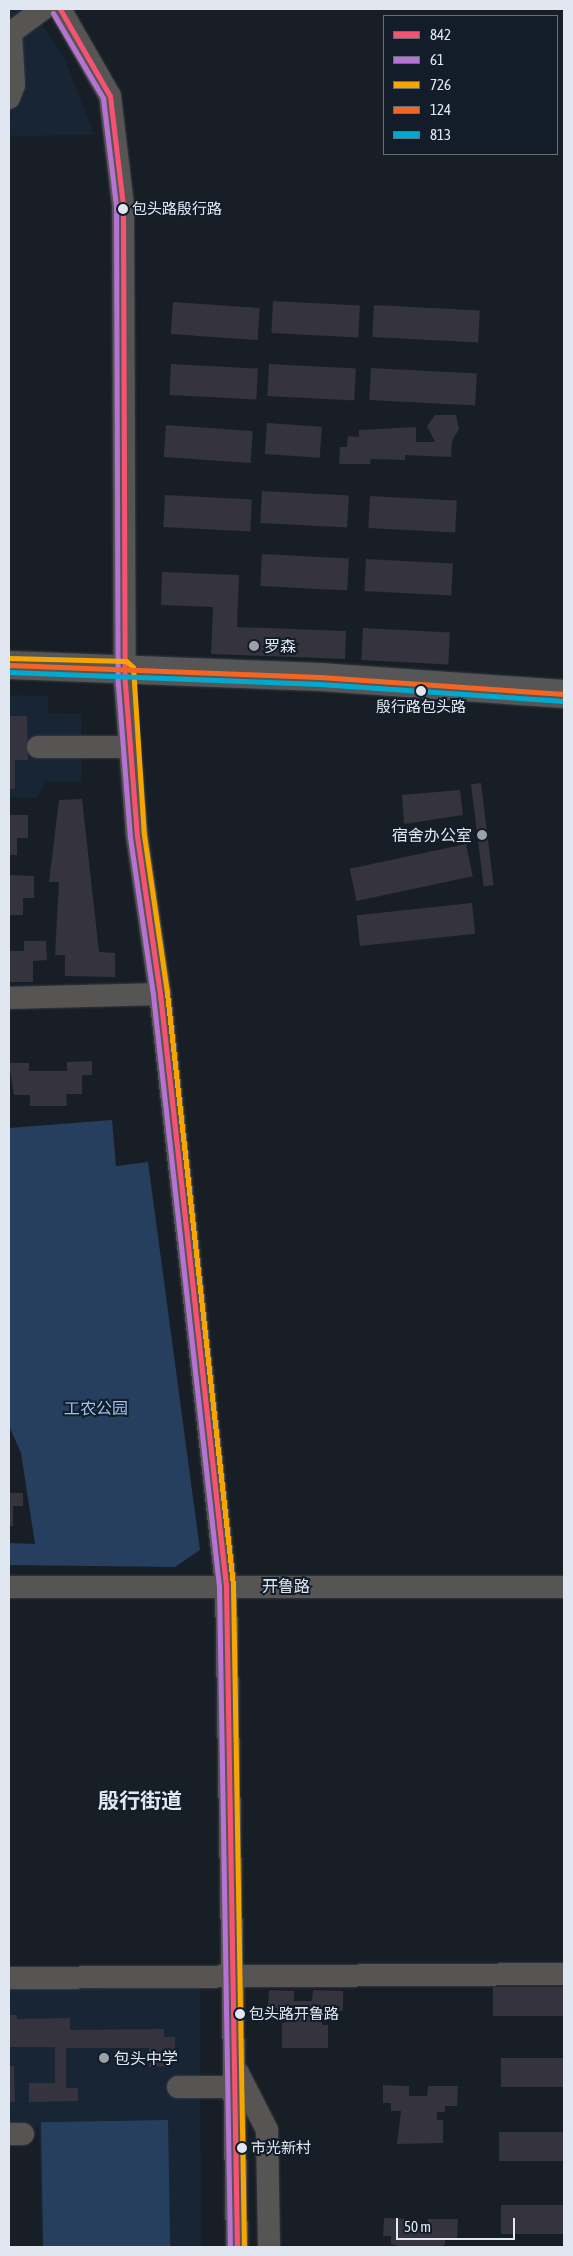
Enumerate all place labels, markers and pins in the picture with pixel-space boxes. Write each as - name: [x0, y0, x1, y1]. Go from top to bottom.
- place label: 包头路殷行路: [132, 200, 222, 218]
- marker: 包头路殷行路: [118, 204, 128, 214]
- place label: 罗森: [264, 636, 296, 656]
- marker: 罗森: [248, 640, 260, 652]
- marker: 殷行路包头路: [416, 686, 426, 696]
- place label: 殷行路包头路: [376, 698, 466, 716]
- place label: 宿舍办公室: [392, 825, 472, 845]
- marker: 宿舍办公室: [476, 829, 488, 841]
- place label: 包头路开鲁路: [249, 2005, 339, 2023]
- marker: 包头路开鲁路: [235, 2009, 245, 2019]
- place label: 包头中学: [114, 2048, 178, 2068]
- marker: 包头中学: [98, 2052, 110, 2064]
- place label: 市光新村: [251, 2139, 311, 2157]
- marker: 市光新村: [237, 2143, 247, 2153]

